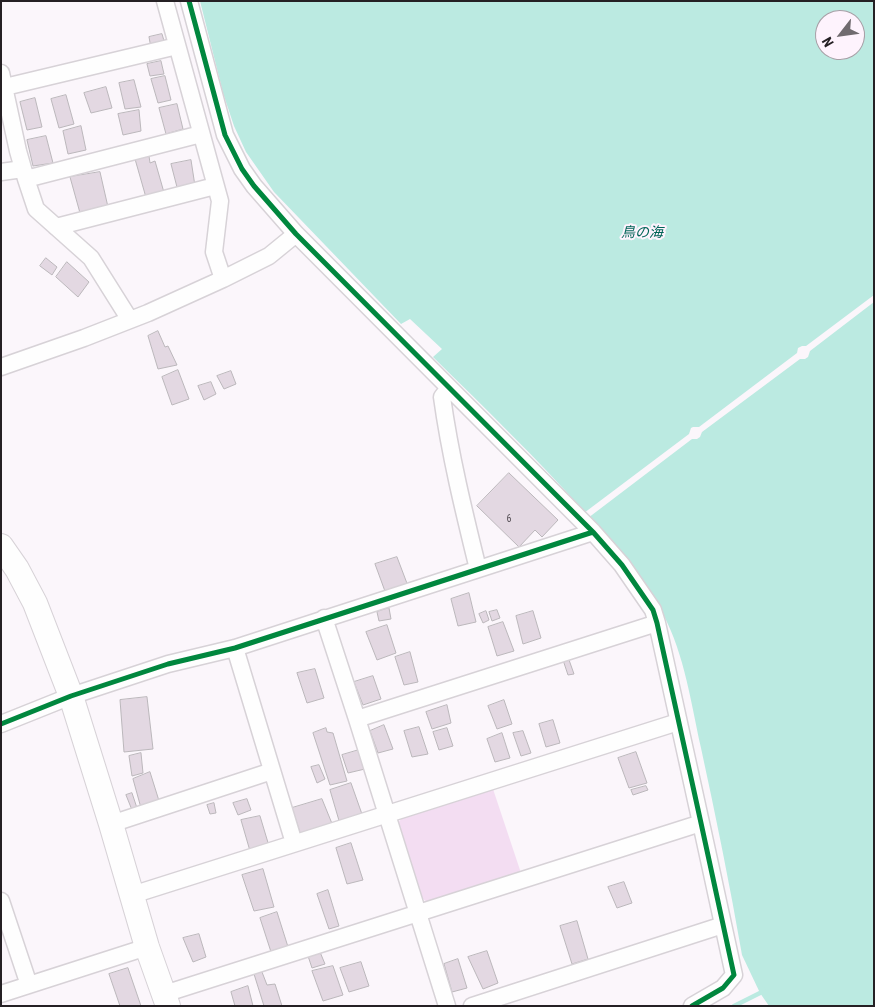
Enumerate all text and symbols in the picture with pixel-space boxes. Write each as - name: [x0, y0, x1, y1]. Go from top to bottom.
- north arrow: [815, 10, 865, 60]
- text: N: [819, 34, 837, 50]
- water label: 鳥の海: [621, 225, 663, 241]
- house number: 6: [507, 513, 511, 525]

